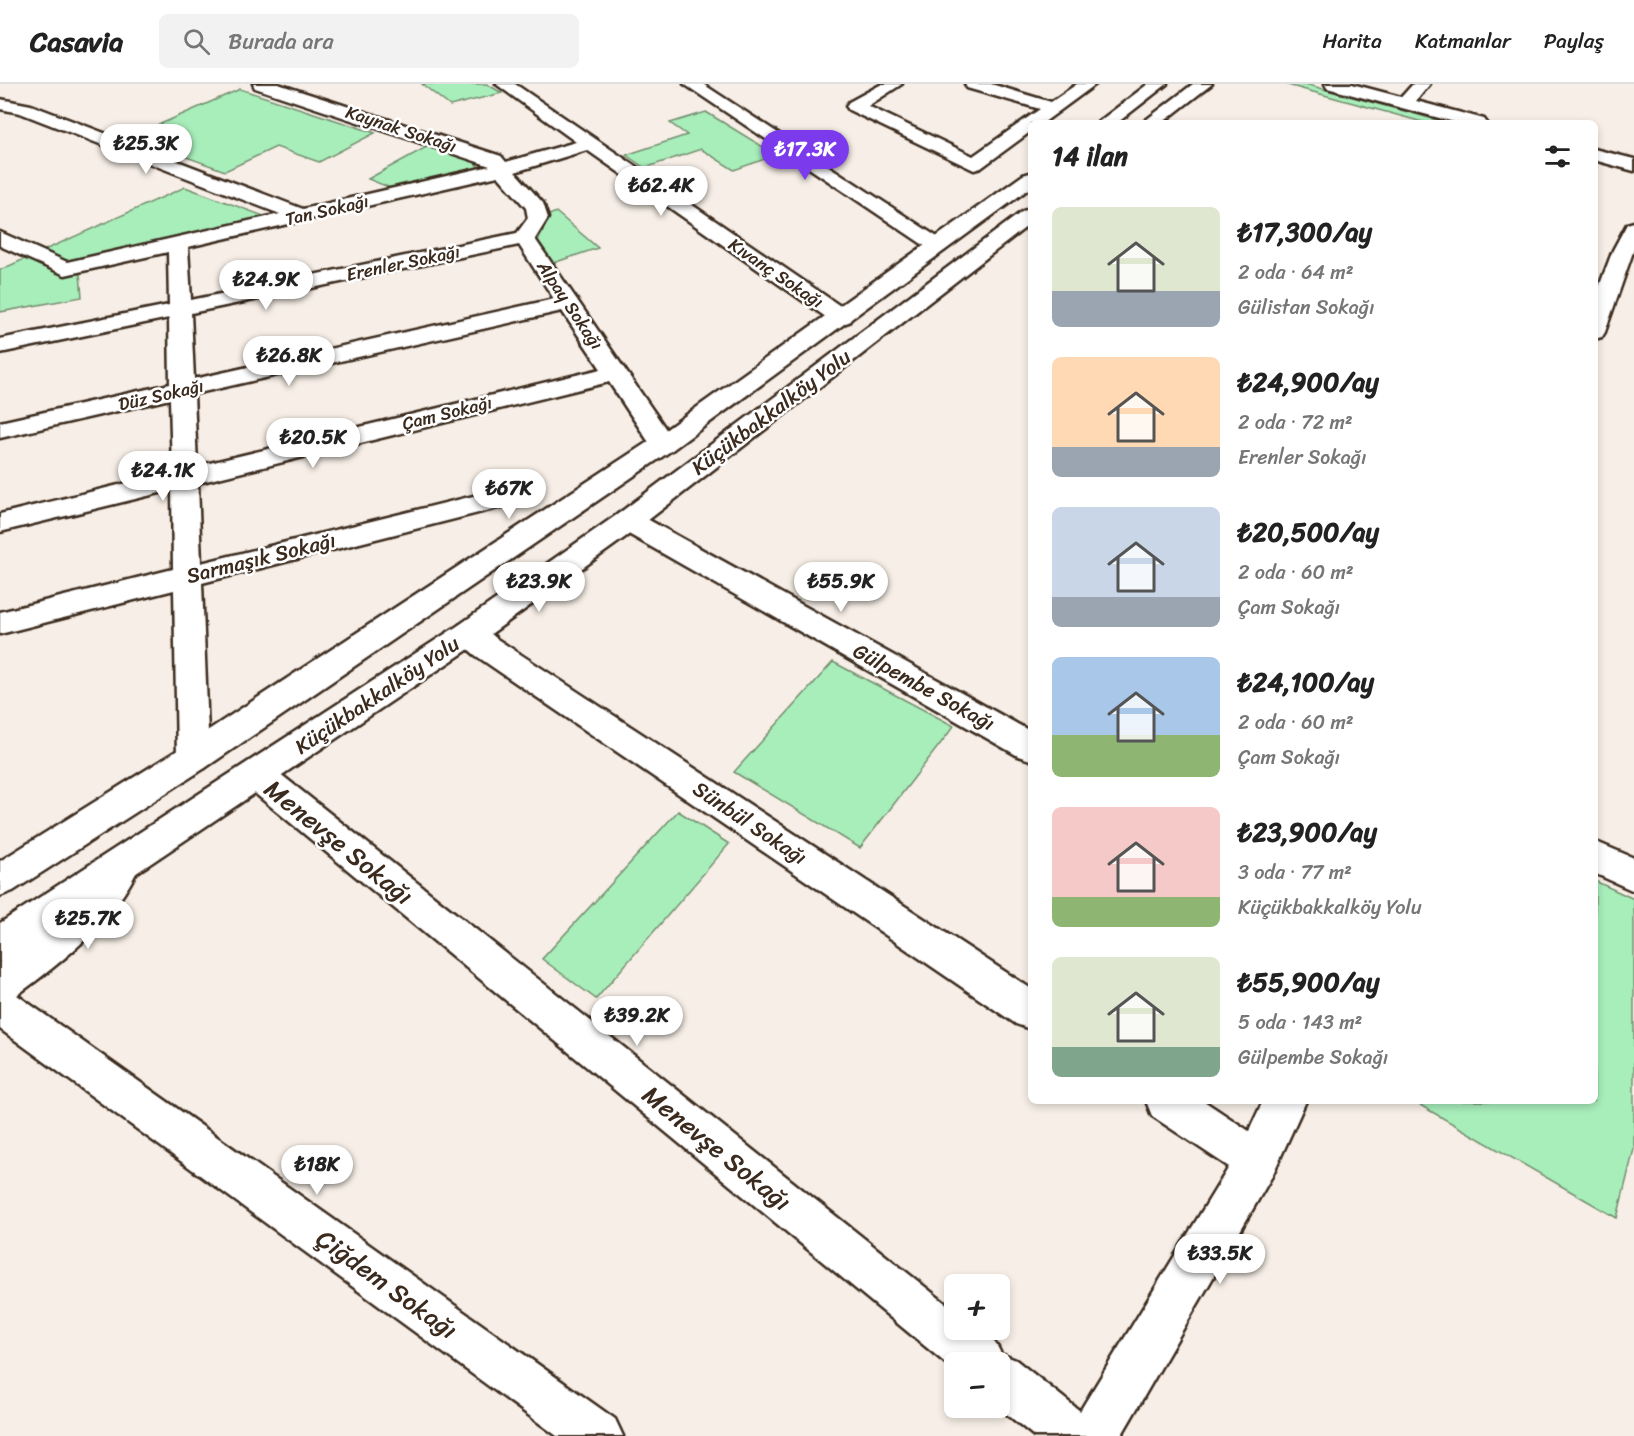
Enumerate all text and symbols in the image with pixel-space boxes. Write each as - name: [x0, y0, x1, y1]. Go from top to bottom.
- search box: [159, 14, 579, 68]
- text: Casavia: [30, 17, 123, 66]
- text: Burada ara: [228, 22, 334, 61]
- text: Harita: [1322, 22, 1382, 60]
- text: Katmanlar: [1415, 22, 1511, 60]
- text: Paylaş: [1544, 22, 1604, 60]
- icon: search: [180, 25, 213, 58]
- street label: Kaynak Sokağı: [341, 96, 461, 162]
- pin: ₺25.3K: [97, 124, 195, 175]
- text: ₺25.3K: [114, 126, 178, 161]
- pin: ₺17.3K: [756, 130, 854, 181]
- text: ₺17.3K: [775, 132, 835, 167]
- text: 14 ilan: [1052, 133, 1128, 179]
- icon: filters: [1541, 140, 1574, 173]
- pin: ₺62.4K: [612, 166, 710, 217]
- text: ₺62.4K: [629, 168, 693, 203]
- street label: Tan Sokağı: [282, 185, 372, 235]
- text: ₺17,300/ay: [1238, 209, 1372, 255]
- street label: Kıvanç Sokağı: [722, 229, 830, 317]
- icon: home: [1100, 231, 1172, 303]
- street label: Erenler Sokağı: [343, 235, 463, 291]
- street label: Alpay Sokağı: [528, 253, 612, 356]
- text: 2 oda · 64 m²: [1238, 255, 1354, 290]
- pin: ₺24.9K: [217, 260, 315, 311]
- text: ₺24.9K: [233, 262, 299, 297]
- text: Gülistan Sokağı: [1238, 290, 1374, 325]
- pin: ₺26.8K: [240, 336, 338, 387]
- text: ₺26.8K: [257, 338, 321, 373]
- street label: Küçükbakkalköy Yolu: [683, 338, 860, 485]
- text: ₺24,900/ay: [1238, 359, 1379, 405]
- street label: Düz Sokağı: [115, 370, 207, 420]
- icon: home: [1100, 381, 1172, 453]
- street label: Çam Sokağı: [399, 386, 495, 440]
- text: 2 oda · 72 m²: [1238, 405, 1353, 440]
- pin: ₺20.5K: [264, 418, 362, 469]
- text: ₺20.5K: [280, 420, 346, 455]
- text: Erenler Sokağı: [1238, 440, 1366, 475]
- pin: ₺24.1K: [114, 451, 212, 502]
- text: ₺24.1K: [132, 453, 194, 488]
- pin: ₺67K: [473, 469, 545, 520]
- text: ₺67K: [486, 471, 532, 506]
- text: ₺20,500/ay: [1238, 509, 1379, 555]
- street label: Sarmaşık Sokağı: [182, 521, 340, 595]
- icon: home: [1100, 531, 1172, 603]
- text: 2 oda · 60 m²: [1238, 555, 1354, 590]
- pin: ₺23.9K: [490, 562, 588, 613]
- pin: ₺55.9K: [792, 562, 890, 613]
- text: ₺23.9K: [507, 564, 571, 599]
- text: ₺55.9K: [808, 564, 874, 599]
- text: Çam Sokağı: [1238, 590, 1340, 625]
- street label: Küçükbakkalköy Yolu: [286, 625, 468, 765]
- street label: Gülpembe Sokağı: [846, 632, 1002, 742]
- text: ₺24,100/ay: [1238, 659, 1374, 705]
- icon: home: [1100, 681, 1172, 753]
- text: 2 oda · 60 m²: [1238, 705, 1354, 740]
- text: Çam Sokağı: [1238, 740, 1340, 775]
- street label: Menevşe Sokağı: [254, 767, 424, 917]
- street label: Sünbül Sokağı: [685, 770, 815, 876]
- text: ₺23,900/ay: [1238, 809, 1377, 855]
- icon: home: [1100, 831, 1172, 903]
- text: 3 oda · 77 m²: [1238, 855, 1352, 890]
- text: Küçükbakkalköy Yolu: [1238, 890, 1422, 925]
- pin: ₺25.7K: [39, 899, 137, 950]
- text: ₺25.7K: [56, 901, 120, 936]
- text: ₺55,900/ay: [1238, 959, 1379, 1005]
- icon: home: [1100, 981, 1172, 1053]
- pin: ₺39.2K: [588, 996, 686, 1047]
- text: ₺39.2K: [605, 998, 669, 1033]
- text: 5 oda · 143 m²: [1238, 1005, 1362, 1040]
- text: Gülpembe Sokağı: [1238, 1040, 1388, 1075]
- street label: Menevşe Sokağı: [632, 1073, 802, 1223]
- pin: ₺18K: [281, 1145, 353, 1196]
- text: ₺18K: [295, 1147, 339, 1182]
- street label: Çiğdem Sokağı: [306, 1216, 468, 1352]
- pin: ₺33.5K: [1171, 1234, 1269, 1285]
- text: ₺33.5K: [1188, 1236, 1252, 1271]
- map controls: [944, 1274, 1010, 1418]
- button: +: [944, 1274, 1010, 1340]
- button: −: [944, 1352, 1010, 1418]

